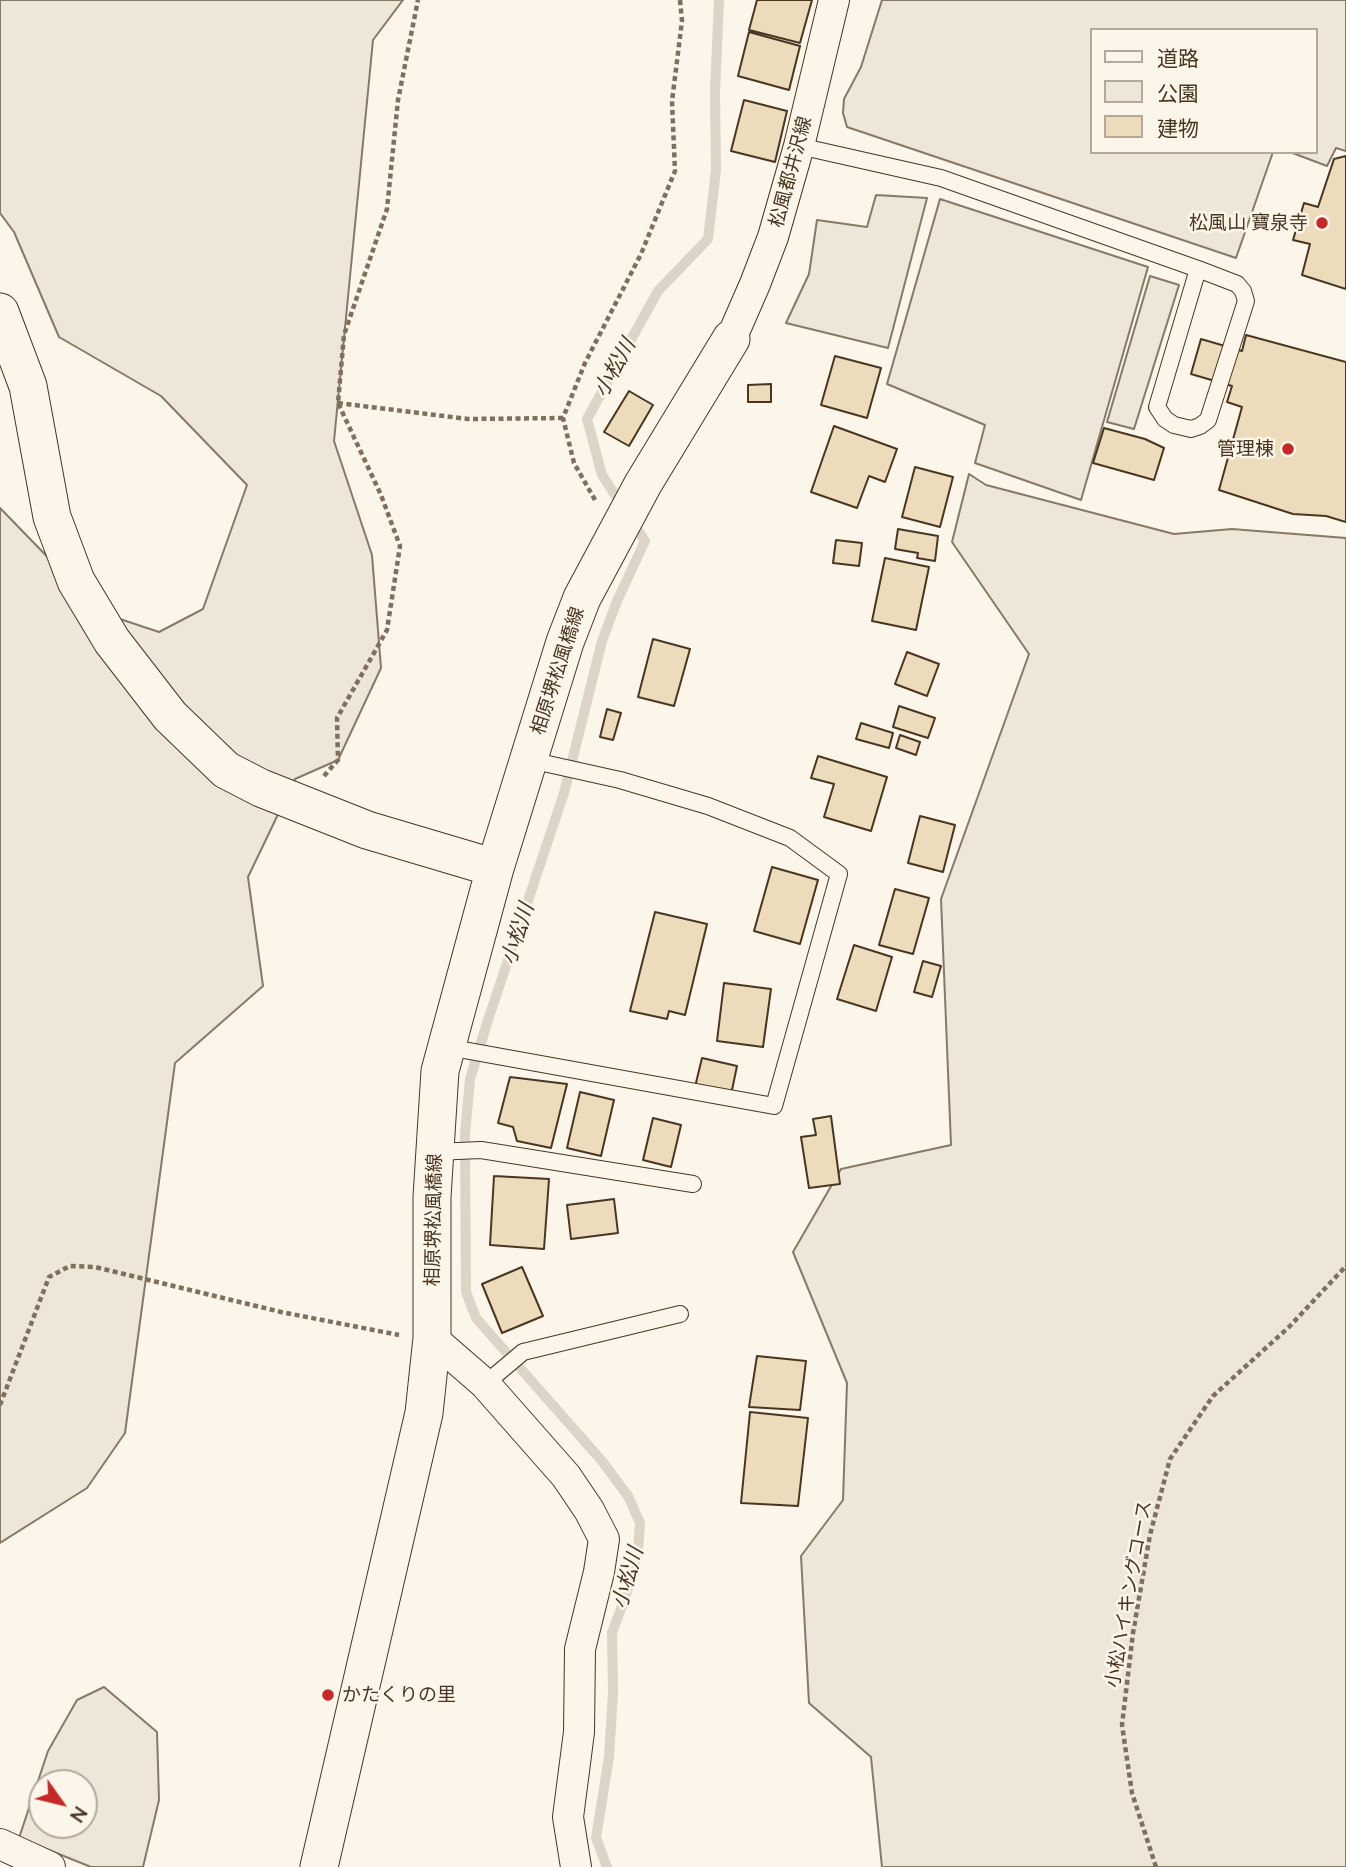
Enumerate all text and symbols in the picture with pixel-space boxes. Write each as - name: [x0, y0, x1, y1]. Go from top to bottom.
- legend: [1090, 28, 1318, 154]
- text: 道路: [1157, 45, 1199, 71]
- text: 公園: [1157, 80, 1199, 106]
- street label: 松風都井沢線: [765, 114, 817, 230]
- text: 建物: [1157, 115, 1199, 141]
- place label: 松風山 寶泉寺: [1189, 212, 1308, 234]
- marker: 松風山 寶泉寺: [1314, 215, 1330, 231]
- water label: 小松川: [589, 334, 641, 402]
- place label: 管理棟: [1217, 438, 1274, 460]
- marker: 管理棟: [1280, 441, 1296, 457]
- street label: 相原堺松風橋線: [527, 604, 589, 738]
- water label: 小松川: [496, 900, 540, 968]
- street label: 相原堺松風橋線: [421, 1153, 447, 1287]
- street label: 小松ハイキングコース: [1101, 1498, 1157, 1690]
- water label: 小松川: [607, 1544, 649, 1612]
- place label: かたくりの里: [342, 1684, 456, 1706]
- marker: かたくりの里: [320, 1687, 336, 1703]
- north arrow: [28, 1769, 98, 1839]
- text: N: [65, 1802, 93, 1827]

